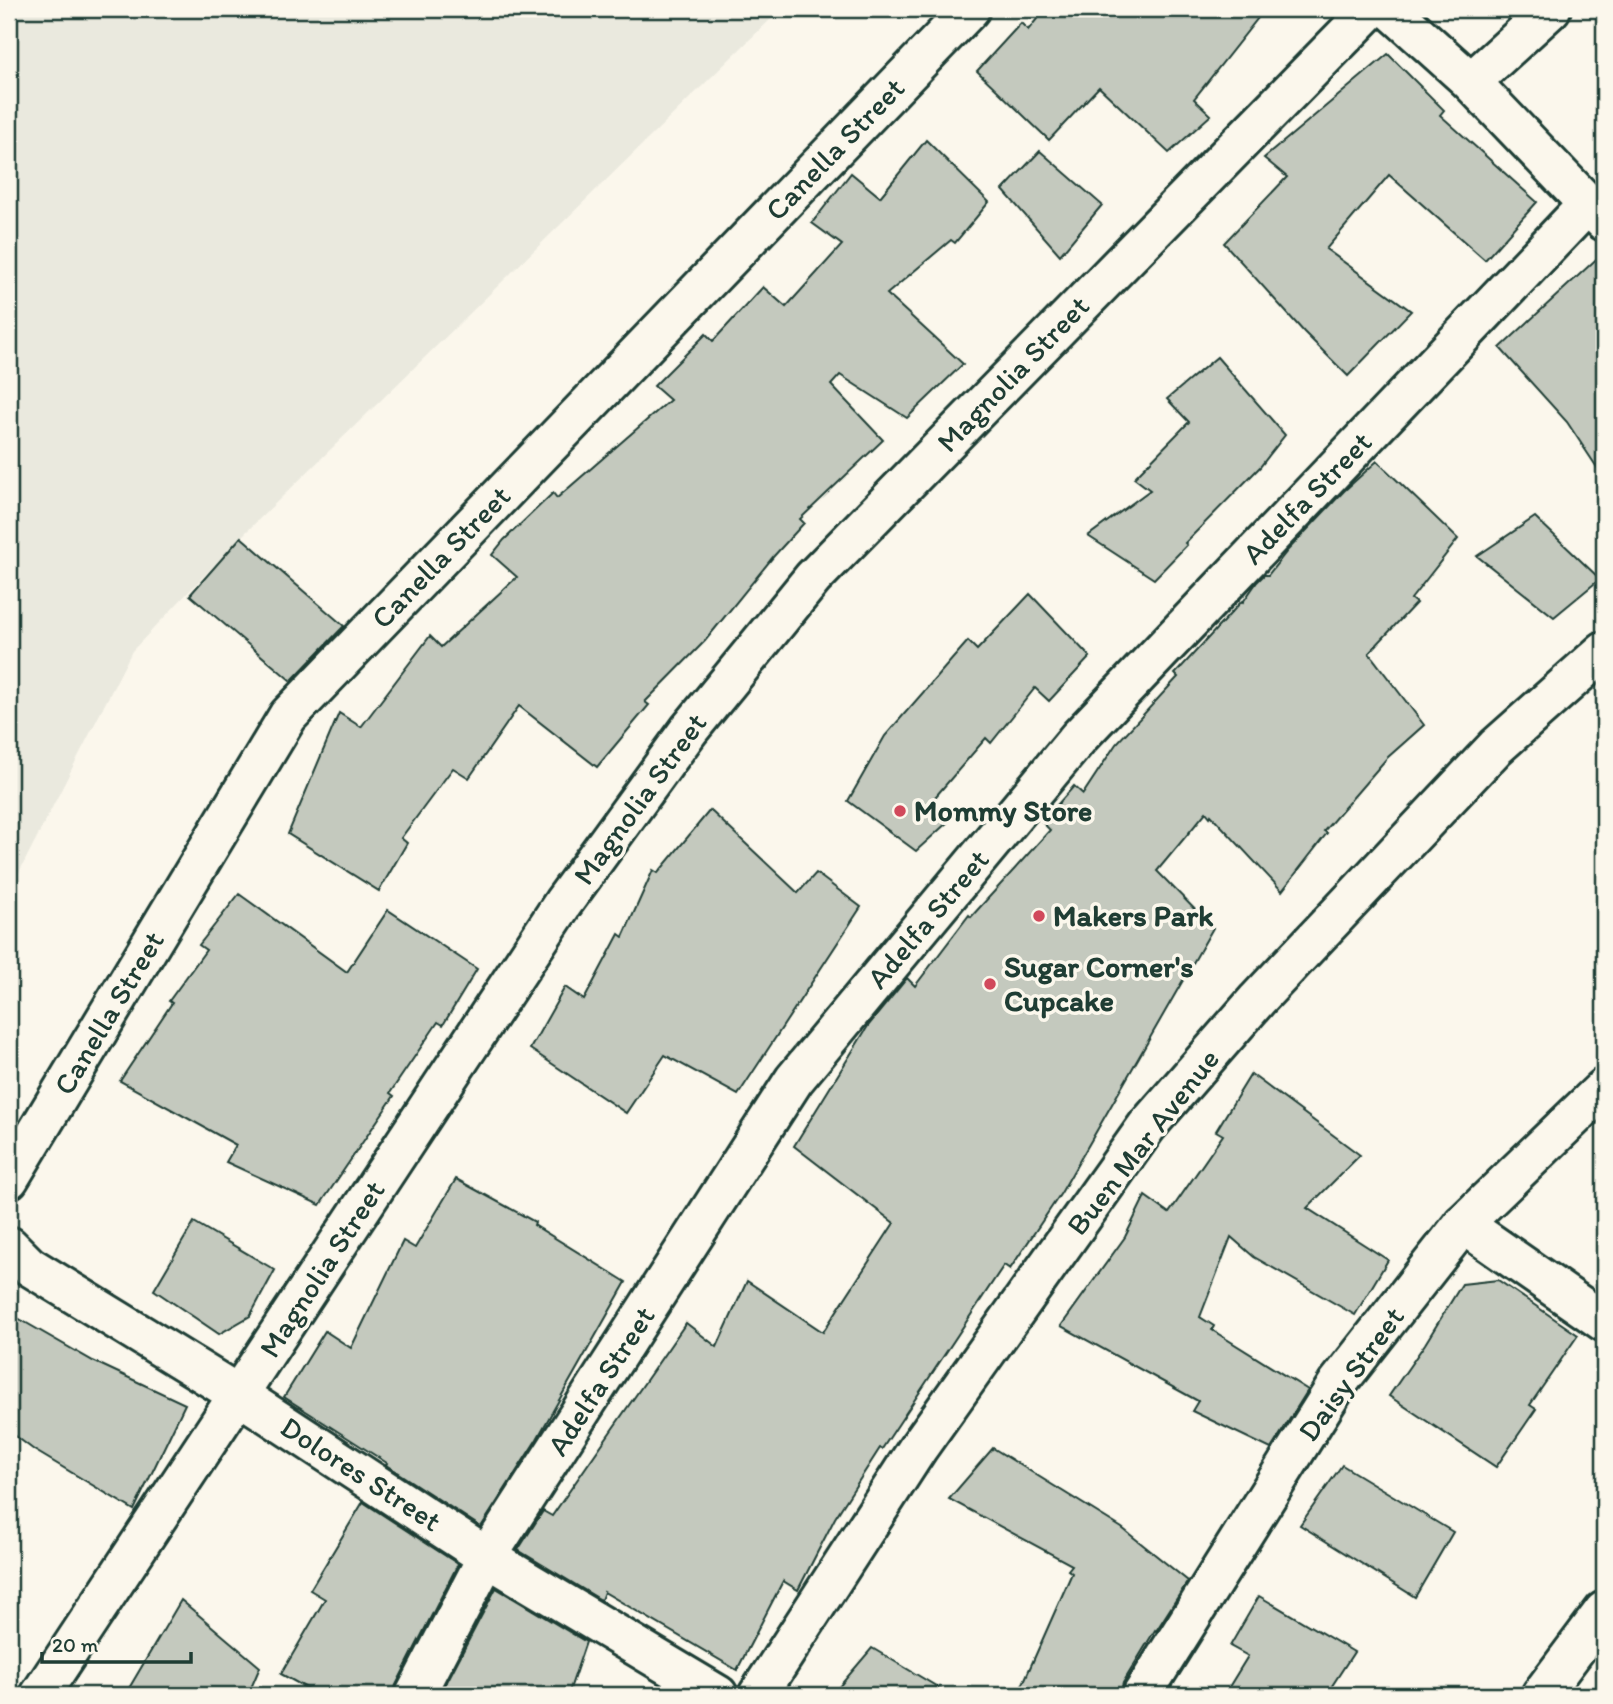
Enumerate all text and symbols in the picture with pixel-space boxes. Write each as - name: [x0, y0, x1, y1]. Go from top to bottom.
- street label: Canella Street: [757, 69, 912, 228]
- street label: Magnolia Street: [929, 288, 1097, 460]
- street label: Adelfa Street: [1234, 423, 1379, 572]
- street label: Canella Street: [363, 477, 518, 636]
- street label: Magnolia Street: [565, 705, 714, 892]
- place label: Mommy Store: [914, 792, 1092, 829]
- marker: Mommy Store: [892, 803, 908, 819]
- street label: Adelfa Street: [859, 841, 997, 996]
- place label: Makers Park: [1053, 897, 1213, 934]
- marker: Makers Park: [1031, 908, 1047, 924]
- street label: Canella Street: [45, 924, 172, 1101]
- place label: Sugar Corner's Cupcake: [1004, 948, 1194, 1019]
- marker: Sugar Corner's Cupcake: [982, 976, 998, 992]
- street label: Buen Mar Avenue: [1058, 1041, 1227, 1243]
- street label: Magnolia Street: [251, 1173, 393, 1364]
- street label: Adelfa Street: [539, 1299, 663, 1462]
- street label: Daisy Street: [1289, 1299, 1412, 1448]
- street label: Dolores Street: [274, 1408, 449, 1539]
- scale bar: [42, 1620, 191, 1664]
- text: 20 m: [52, 1632, 99, 1657]

